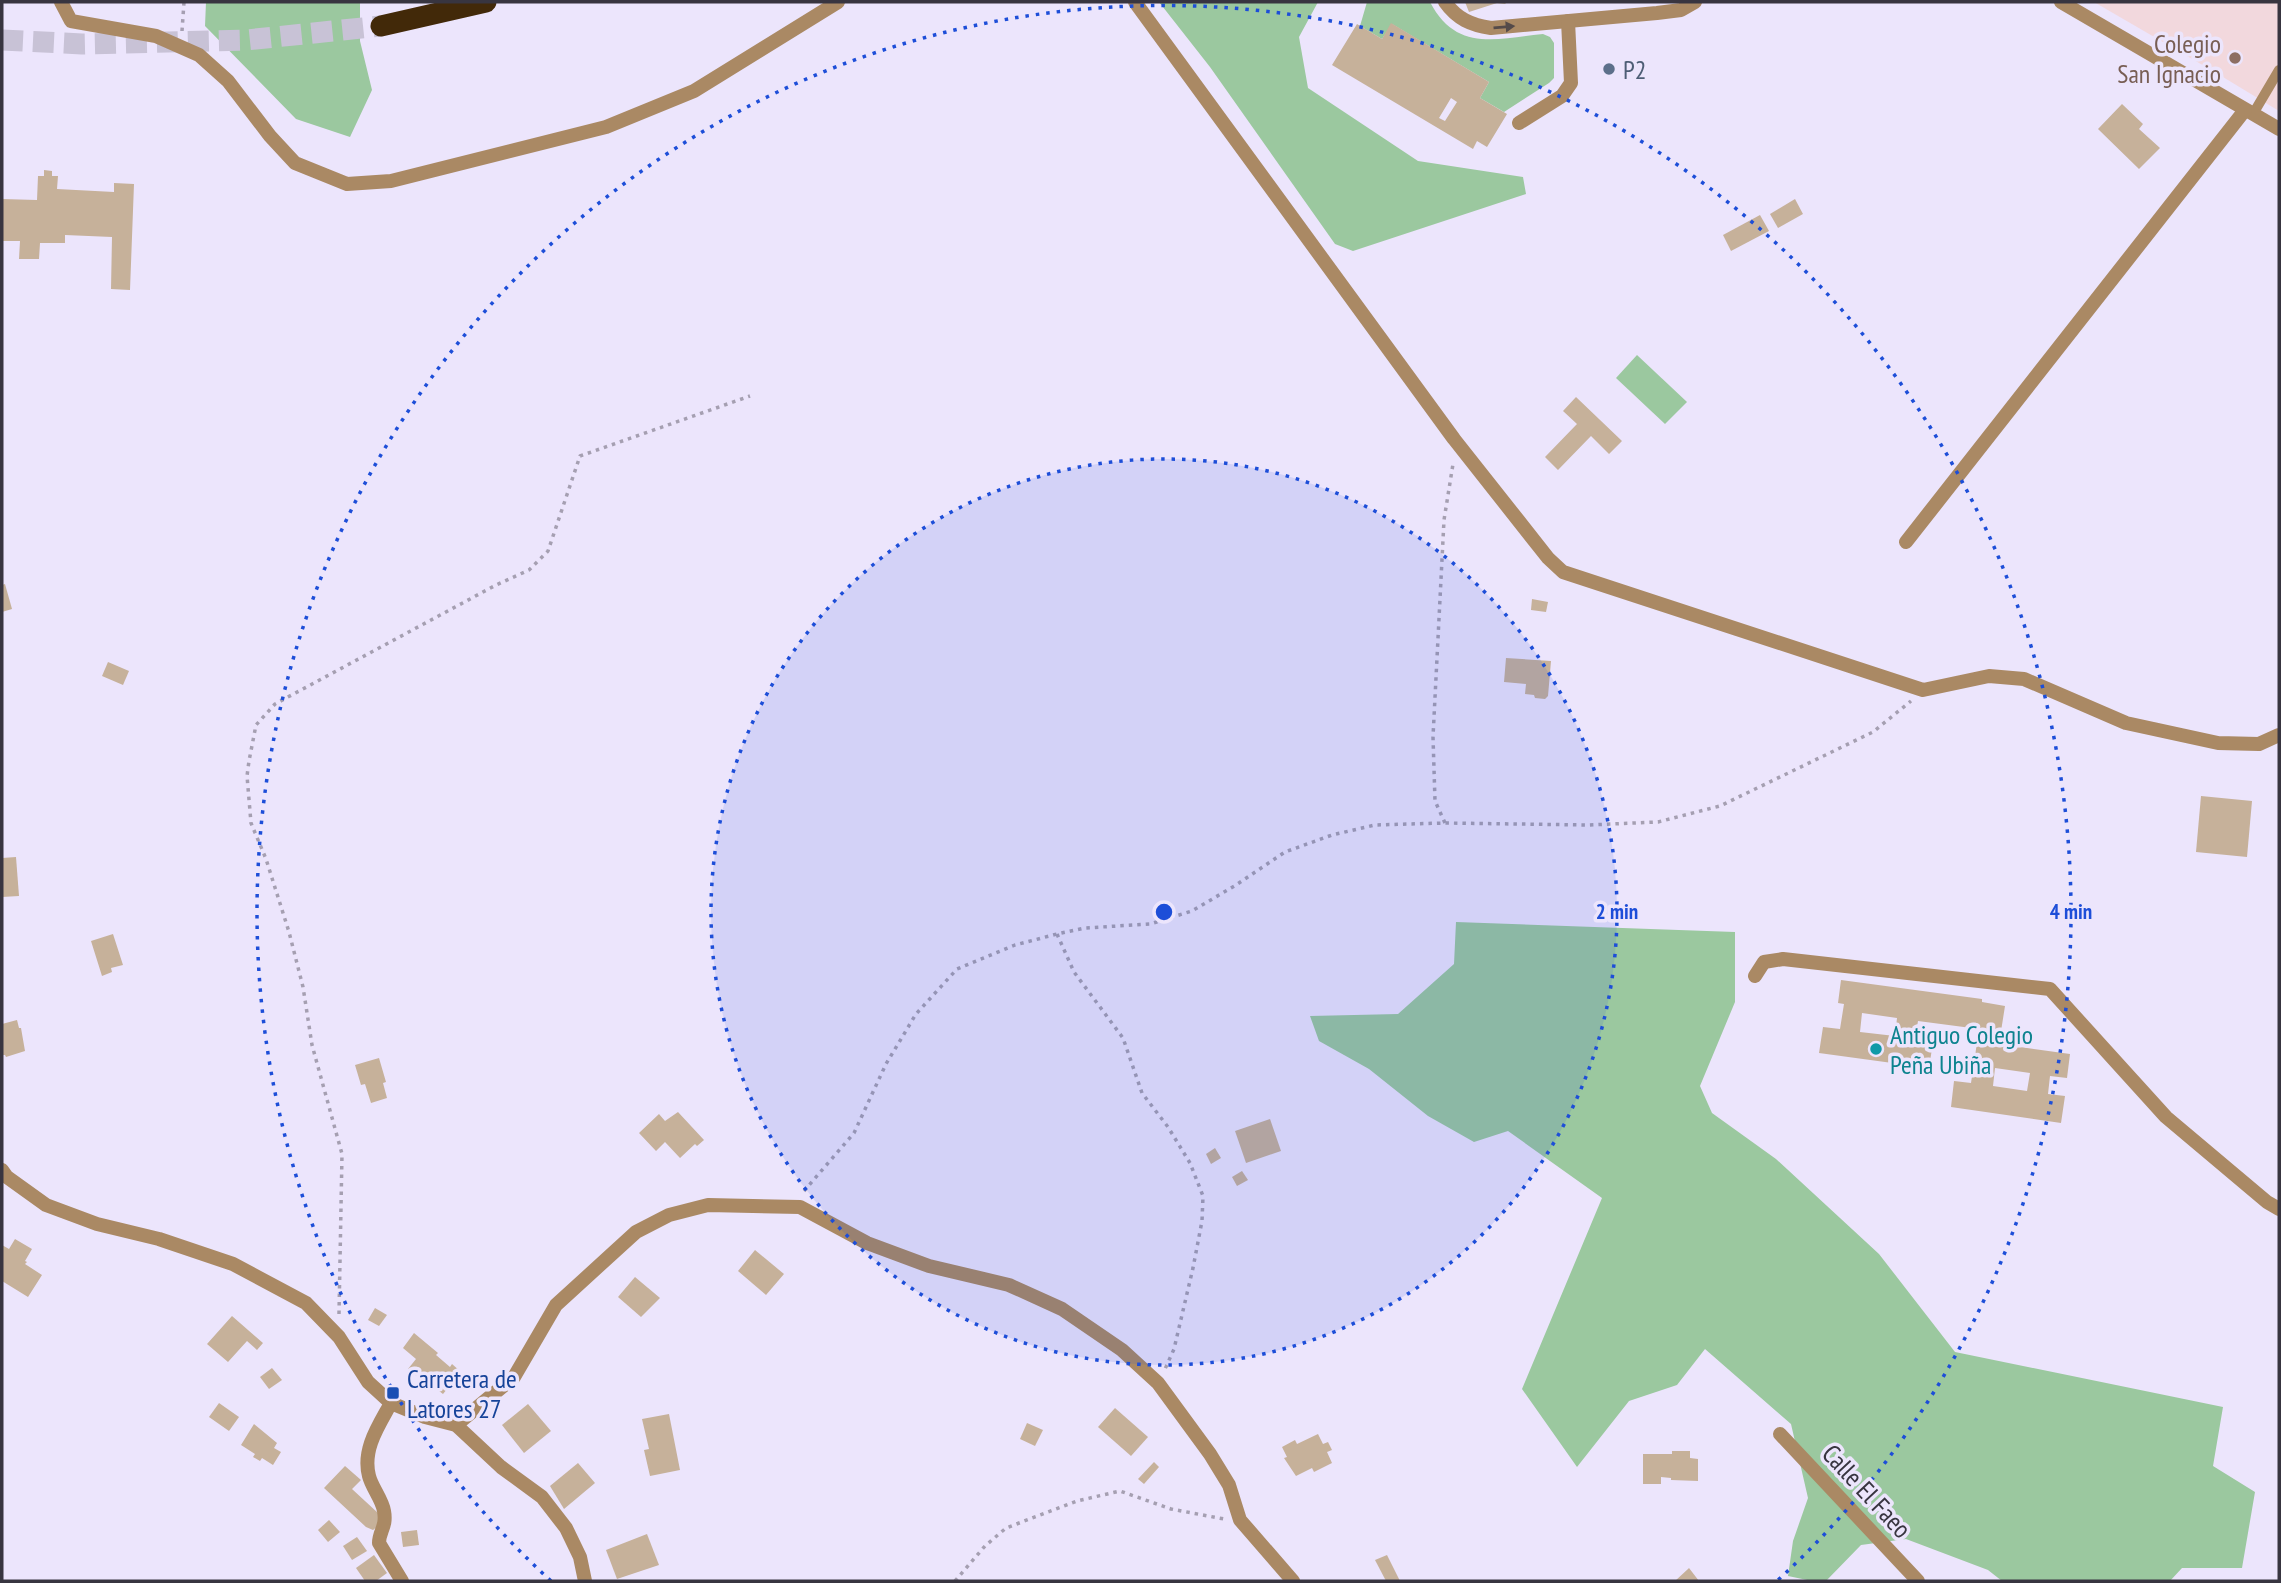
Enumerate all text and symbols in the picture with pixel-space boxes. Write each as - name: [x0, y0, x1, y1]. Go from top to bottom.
- one-way arrow: [1493, 21, 1515, 32]
- place label: Colegio San Ignacio: [2117, 27, 2221, 90]
- marker: Colegio San Ignacio: [2227, 50, 2243, 66]
- place label: P2: [1623, 53, 1646, 86]
- marker: P2: [1601, 61, 1617, 77]
- text: 2 min: [1596, 898, 1638, 925]
- text: 4 min: [2050, 898, 2092, 925]
- centre of rings: [1152, 900, 1176, 924]
- place label: Antiguo Colegio Peña Ubiña: [1890, 1018, 2033, 1081]
- marker: Antiguo Colegio Peña Ubiña: [1868, 1041, 1884, 1057]
- place label: Carretera de Latores 27: [407, 1362, 517, 1425]
- marker: Carretera de Latores 27: [385, 1385, 401, 1401]
- street label: Calle El Faeo: [1815, 1437, 1919, 1545]

